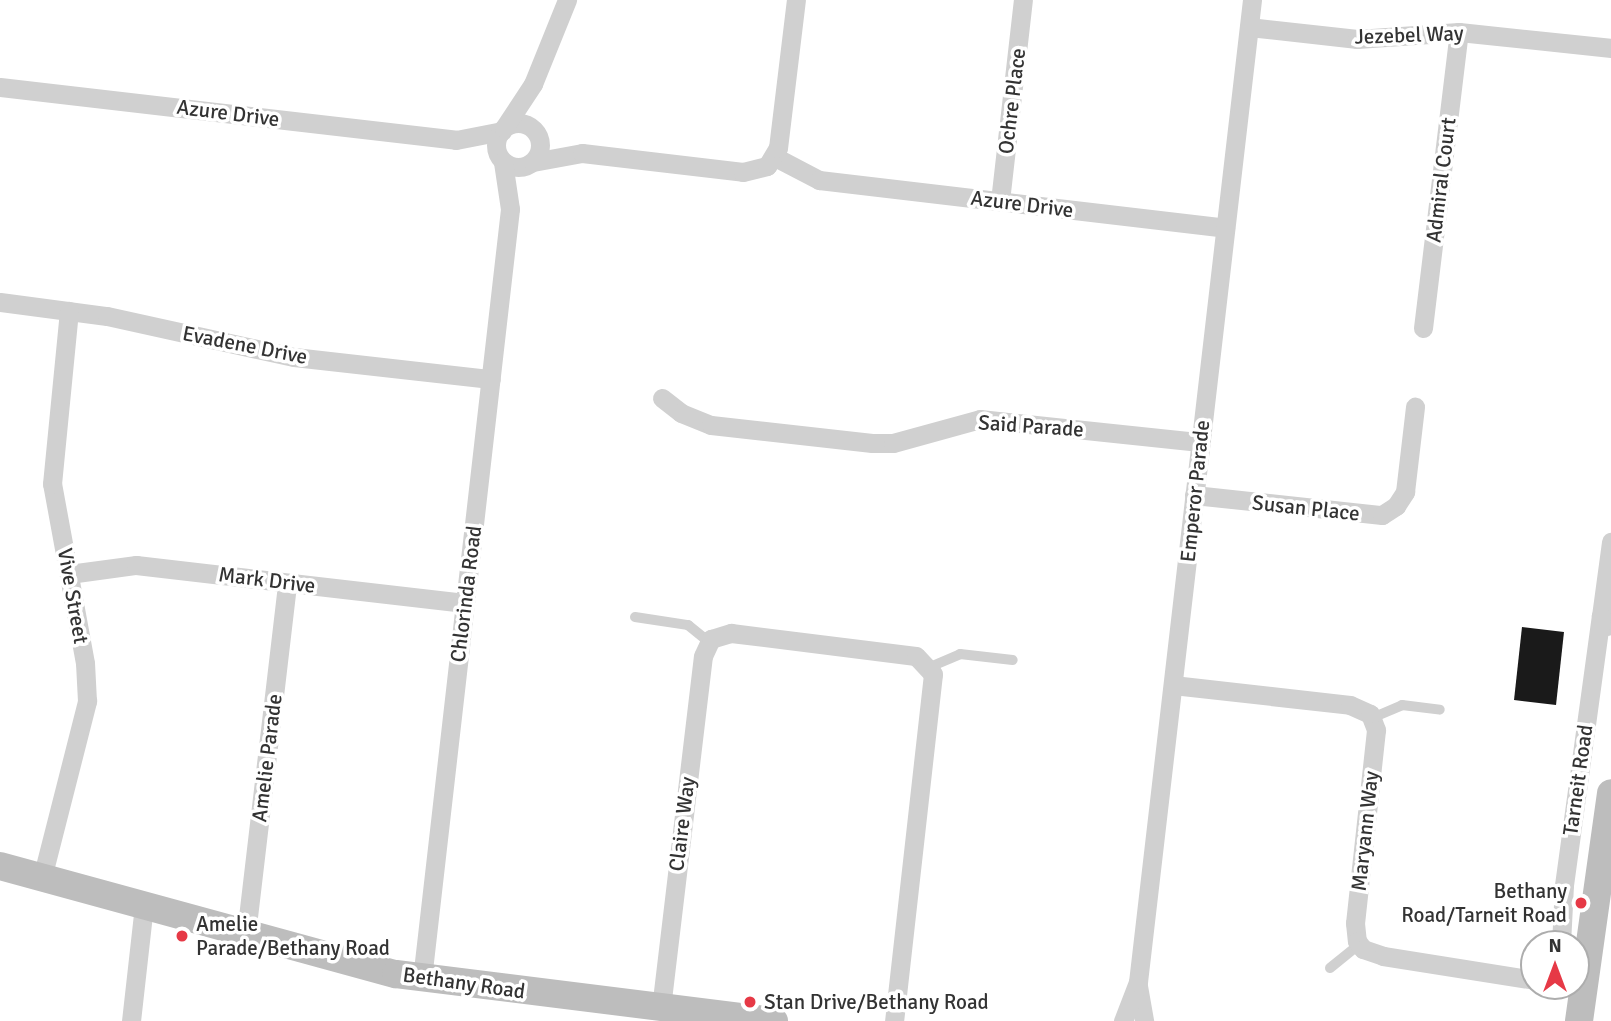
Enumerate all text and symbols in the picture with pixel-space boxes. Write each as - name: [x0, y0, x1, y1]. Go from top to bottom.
- street label: Jezebel Way: [1354, 21, 1464, 49]
- street label: Ochre Place: [993, 47, 1031, 155]
- street label: Azure Drive: [175, 94, 281, 132]
- street label: Admiral Court: [1421, 116, 1461, 244]
- street label: Azure Drive: [969, 185, 1075, 223]
- street label: Evadene Drive: [180, 321, 310, 369]
- street label: Said Parade: [977, 410, 1085, 442]
- street label: Emperor Parade: [1175, 419, 1215, 563]
- street label: Susan Place: [1251, 490, 1361, 526]
- street label: Chlorinda Road: [445, 524, 487, 664]
- street label: Vive Street: [52, 546, 94, 646]
- street label: Mark Drive: [217, 562, 317, 598]
- street label: Amelie Parade: [247, 693, 287, 823]
- street label: Tarneit Road: [1558, 723, 1598, 837]
- street label: Maryann Way: [1346, 770, 1384, 892]
- street label: Claire Way: [664, 775, 700, 873]
- place label: Bethany Road/Tarneit Road: [1401, 878, 1567, 928]
- marker: Bethany Road/Tarneit Road: [1573, 895, 1589, 911]
- place label: Amelie Parade/Bethany Road: [196, 911, 390, 961]
- marker: Amelie Parade/Bethany Road: [174, 928, 190, 944]
- north arrow: [1520, 930, 1590, 1000]
- text: N: [1548, 934, 1562, 958]
- street label: Bethany Road: [401, 962, 527, 1004]
- place label: Stan Drive/Bethany Road: [764, 989, 989, 1015]
- marker: Stan Drive/Bethany Road: [742, 994, 758, 1010]

